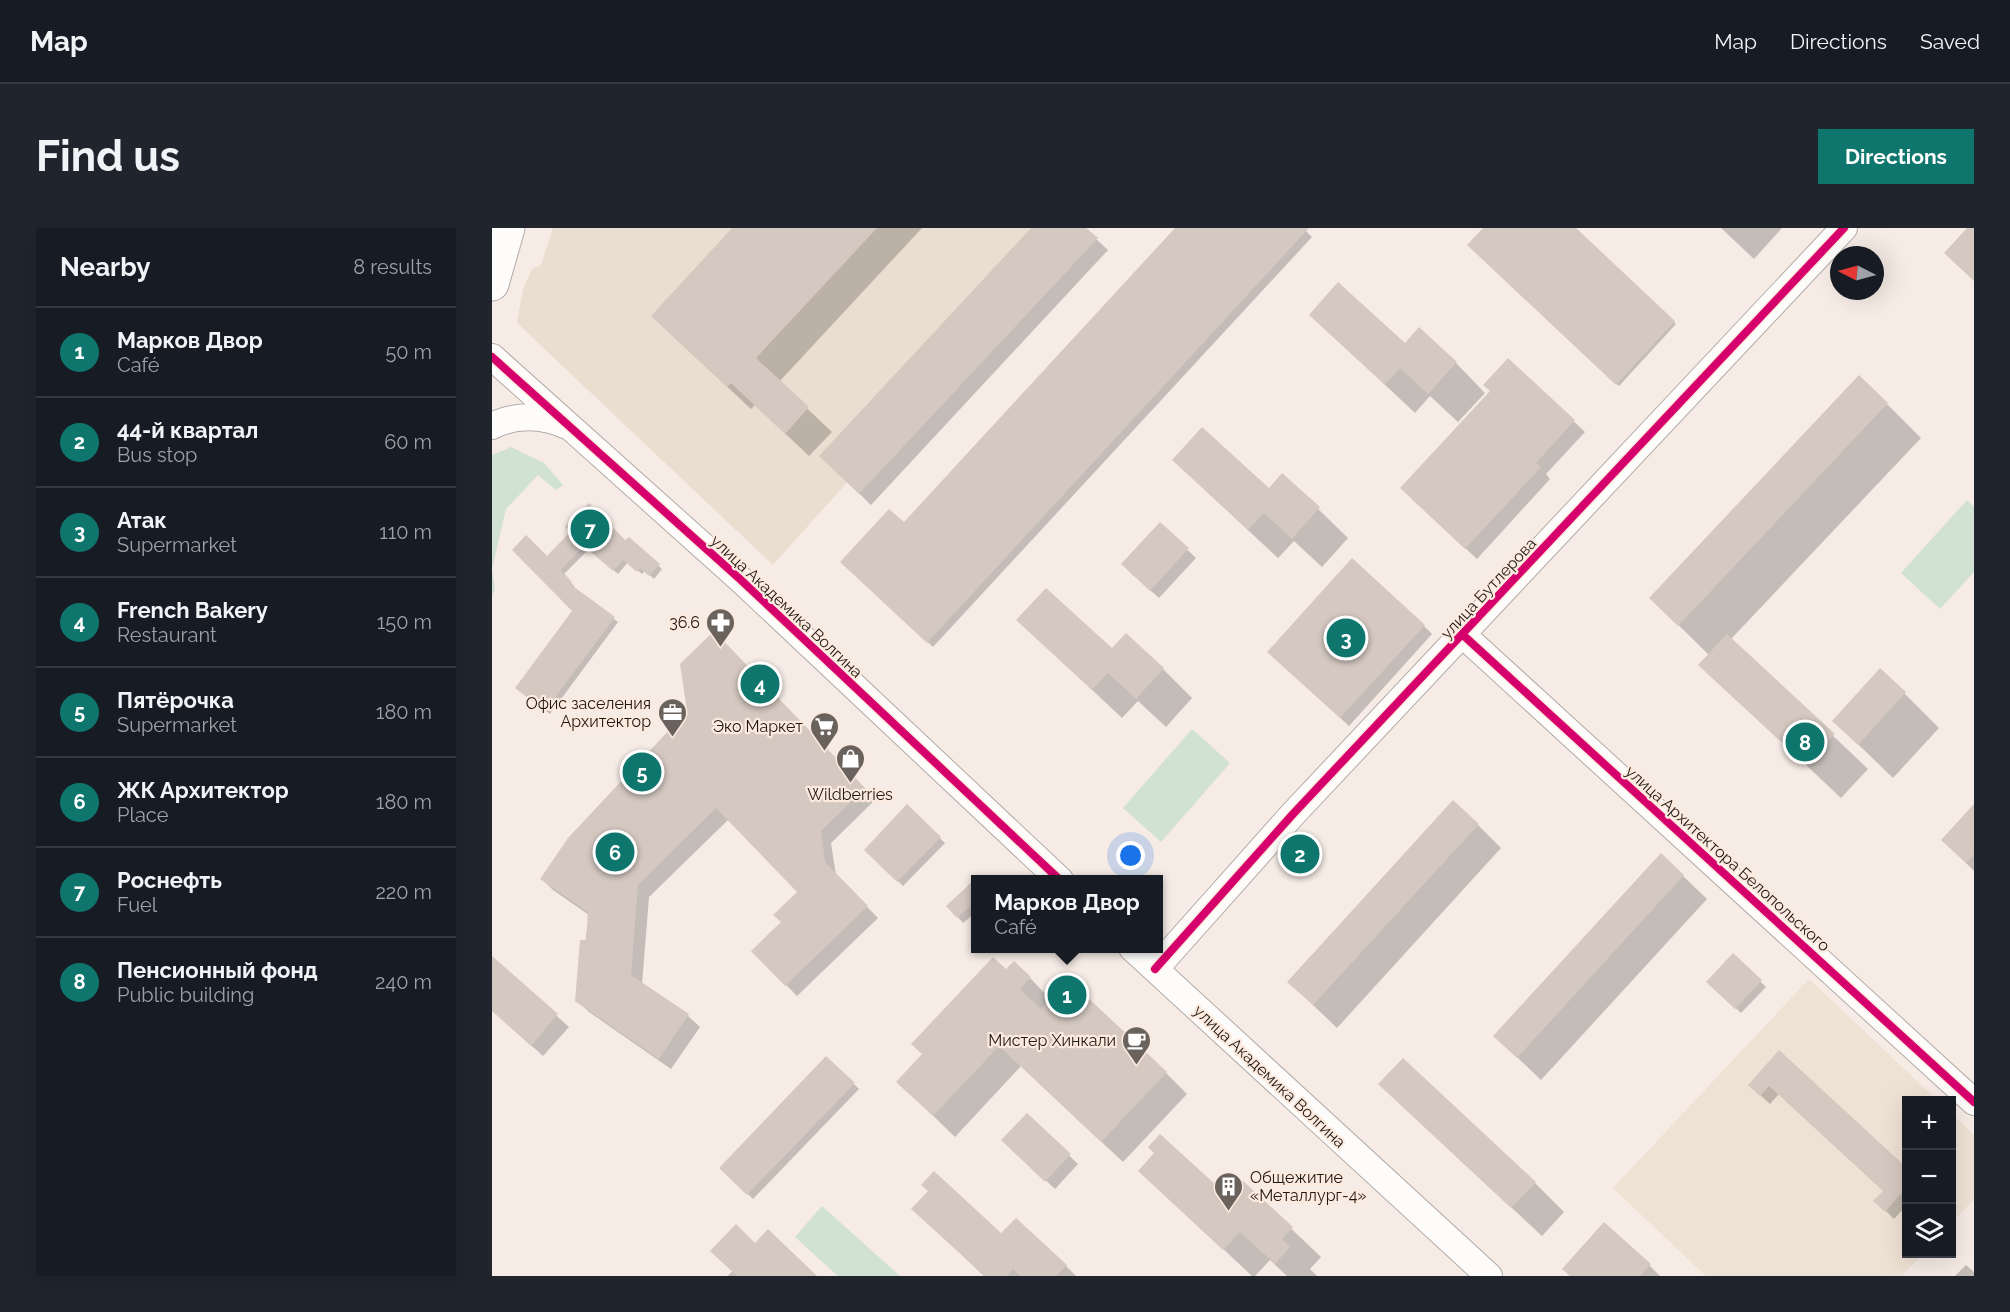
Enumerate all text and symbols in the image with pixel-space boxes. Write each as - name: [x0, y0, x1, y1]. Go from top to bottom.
- text: Map: [30, 25, 88, 58]
- text: Map: [1714, 29, 1757, 54]
- text: Directions: [1790, 29, 1887, 54]
- text: Saved: [1920, 29, 1980, 54]
- button: Directions: [1818, 129, 1974, 184]
- text: Find us: [36, 132, 180, 181]
- north arrow: [1830, 246, 1884, 300]
- text: Nearby: [60, 252, 150, 282]
- text: 8 results: [353, 255, 432, 279]
- text: Марков Двор: [117, 327, 263, 353]
- text: 1: [75, 340, 84, 364]
- text: 50 m: [385, 340, 432, 364]
- text: Café: [117, 353, 160, 377]
- text: 44-й квартал: [117, 417, 258, 443]
- text: 2: [74, 430, 85, 454]
- text: 60 m: [384, 430, 432, 454]
- text: Bus stop: [117, 443, 197, 467]
- pin: 7: [570, 506, 610, 552]
- text: Атак: [117, 507, 167, 533]
- text: 3: [74, 520, 85, 544]
- text: 110 m: [379, 520, 432, 544]
- street label: улица Академика Волгина: [707, 531, 866, 682]
- text: Supermarket: [117, 533, 237, 557]
- street label: улица Бутлерова: [1437, 534, 1540, 643]
- text: French Bakery: [117, 597, 268, 623]
- pharmacy icon: 36.6: [705, 606, 737, 648]
- text: 4: [74, 610, 85, 634]
- text: 150 m: [377, 610, 432, 634]
- place label: 36.6: [669, 613, 700, 632]
- pin: 3: [1326, 616, 1366, 660]
- text: Restaurant: [117, 623, 217, 647]
- pin: 4: [740, 662, 780, 706]
- text: Пятёрочка: [117, 687, 234, 713]
- place label: Офис заселения Архитектор: [526, 694, 651, 731]
- office icon: Офис заселения Архитектор: [656, 696, 688, 738]
- text: 5: [74, 700, 85, 724]
- text: 180 m: [376, 700, 432, 724]
- supermarket icon: Эко Маркет: [808, 710, 840, 752]
- text: Supermarket: [117, 713, 237, 737]
- place label: Эко Маркет: [713, 717, 803, 736]
- pin: 8: [1786, 720, 1824, 764]
- shop icon: Wildberries: [834, 742, 866, 784]
- pin: 5: [622, 750, 662, 794]
- street label: улица Архитектора Белопольского: [1622, 762, 1834, 955]
- text: ЖК Архитектор: [117, 777, 289, 803]
- place label: Wildberries: [807, 785, 893, 804]
- text: 6: [73, 790, 86, 814]
- text: 180 m: [376, 790, 432, 814]
- text: Place: [117, 803, 168, 827]
- pin: 6: [596, 830, 634, 874]
- pin: 2: [1280, 832, 1320, 876]
- your location: [1116, 841, 1145, 870]
- text: Роснефть: [117, 867, 222, 893]
- popup: [971, 875, 1163, 953]
- text: 7: [74, 880, 85, 904]
- text: 220 m: [375, 880, 432, 904]
- text: Марков Двор: [994, 889, 1140, 915]
- text: Fuel: [117, 893, 157, 917]
- text: Café: [994, 915, 1037, 939]
- text: Пенсионный фонд: [117, 957, 318, 983]
- text: 8: [73, 970, 86, 994]
- text: 240 m: [375, 970, 432, 994]
- pin: 1: [1048, 972, 1086, 1017]
- text: Public building: [117, 983, 254, 1007]
- street label: улица Академика Волгина: [1190, 1001, 1349, 1152]
- cafe icon: Мистер Хинкали: [1121, 1024, 1153, 1066]
- place label: Мистер Хинкали: [988, 1031, 1116, 1050]
- map controls: [1902, 1096, 1956, 1258]
- button: +: [1902, 1096, 1956, 1150]
- button: −: [1902, 1150, 1956, 1204]
- place label: Общежитие «Металлург-4»: [1250, 1168, 1367, 1205]
- building icon: Общежитие «Металлург-4»: [1213, 1170, 1245, 1212]
- button: layers: [1902, 1204, 1956, 1258]

